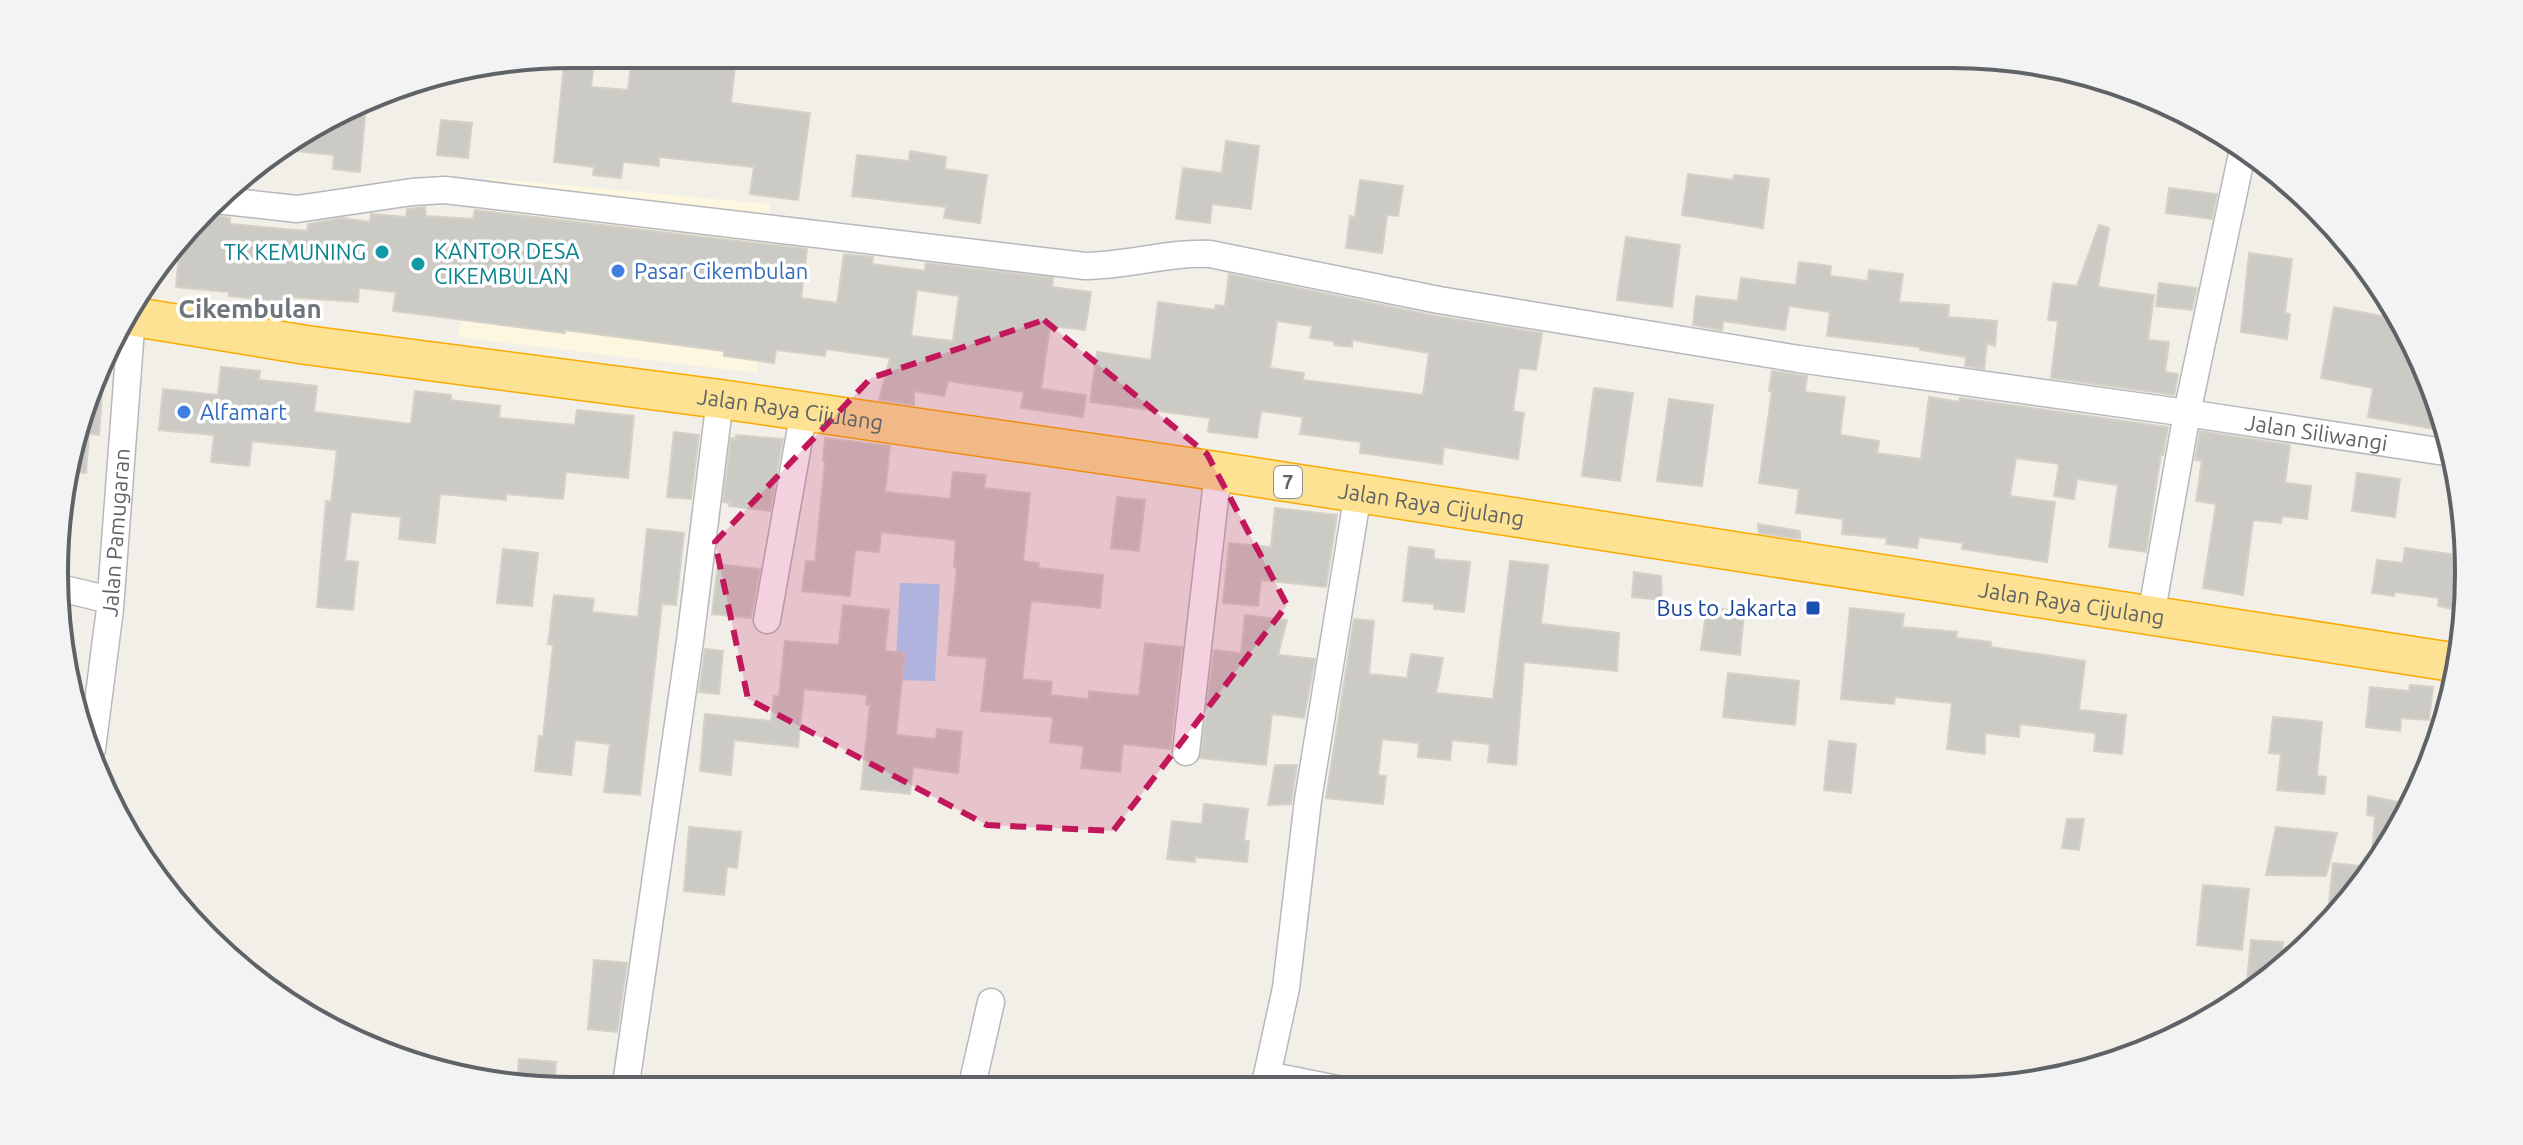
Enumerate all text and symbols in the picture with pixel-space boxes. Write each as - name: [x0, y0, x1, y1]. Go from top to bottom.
- place label: KANTOR DESA CIKEMBULAN: [434, 238, 580, 288]
- place label: TK KEMUNING: [224, 239, 366, 264]
- marker: TK KEMUNING: [373, 243, 391, 261]
- marker: KANTOR DESA CIKEMBULAN: [409, 255, 427, 273]
- place label: Pasar Cikembulan: [634, 258, 808, 283]
- marker: Pasar Cikembulan: [609, 262, 627, 280]
- district label: Cikembulan: [178, 294, 322, 323]
- street label: Jalan Raya Cijulang: [696, 383, 885, 435]
- place label: Alfamart: [200, 399, 287, 424]
- marker: Alfamart: [175, 403, 193, 421]
- street label: Jalan Siliwangi: [2243, 409, 2389, 455]
- street label: Jalan Pamugaran: [96, 447, 134, 618]
- road number: 7: [1274, 466, 1302, 498]
- street label: Jalan Raya Cijulang: [1337, 477, 1526, 531]
- street label: Jalan Raya Cijulang: [1977, 576, 2167, 629]
- place label: Bus to Jakarta: [1657, 595, 1797, 620]
- marker: Bus to Jakarta: [1804, 599, 1822, 617]

